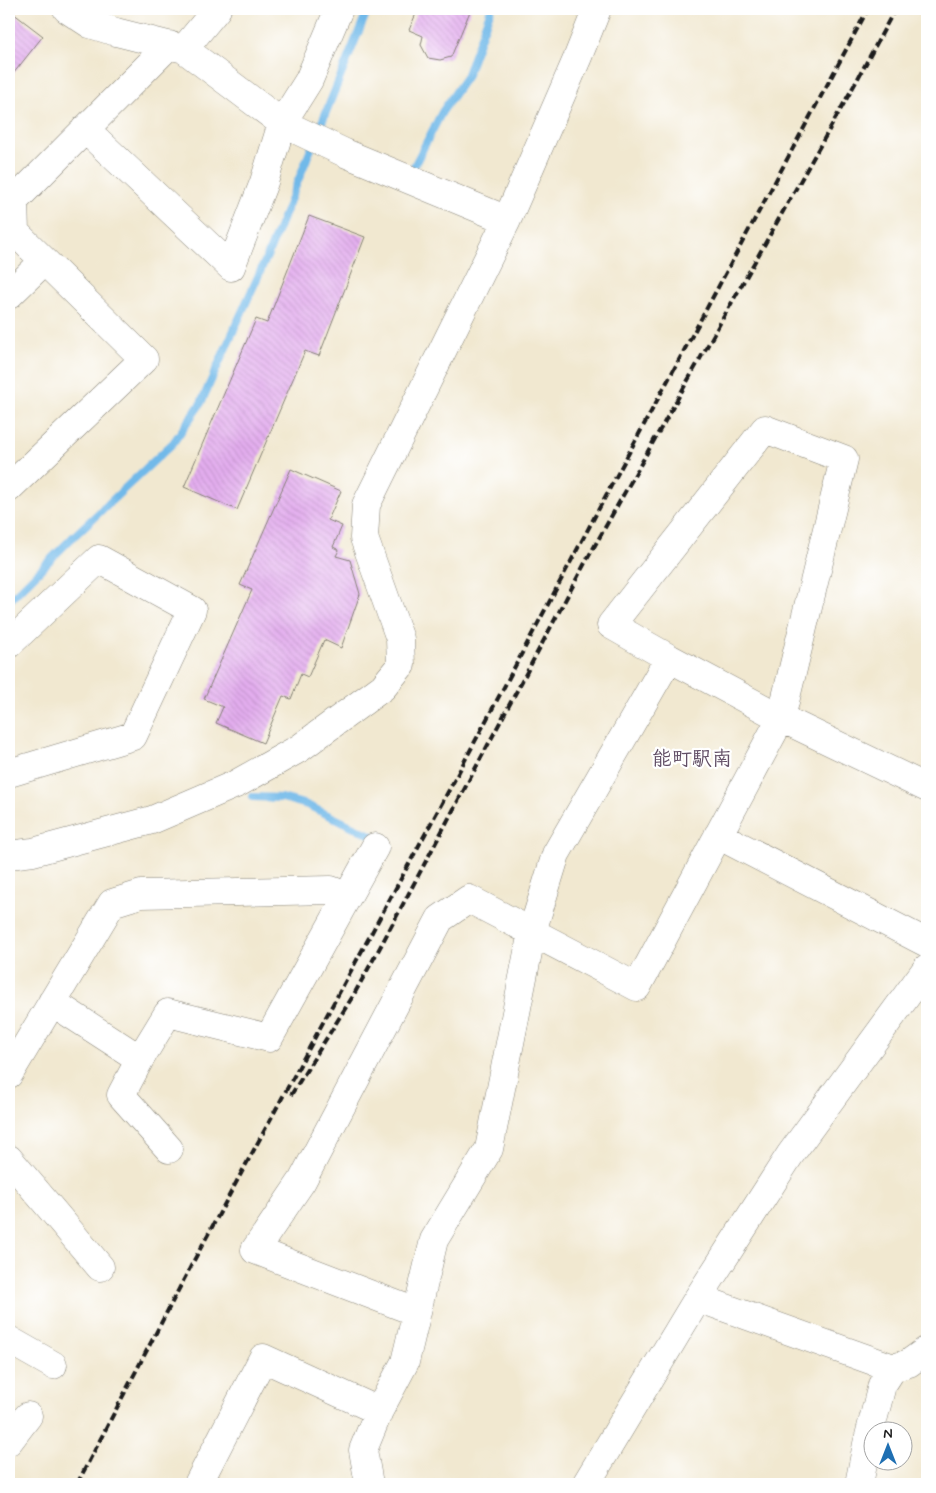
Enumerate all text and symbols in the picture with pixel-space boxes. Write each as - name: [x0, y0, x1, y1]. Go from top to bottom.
- district label: 能町駅南: [652, 746, 732, 773]
- north arrow: [864, 1420, 914, 1470]
- text: N: [883, 1425, 893, 1443]

